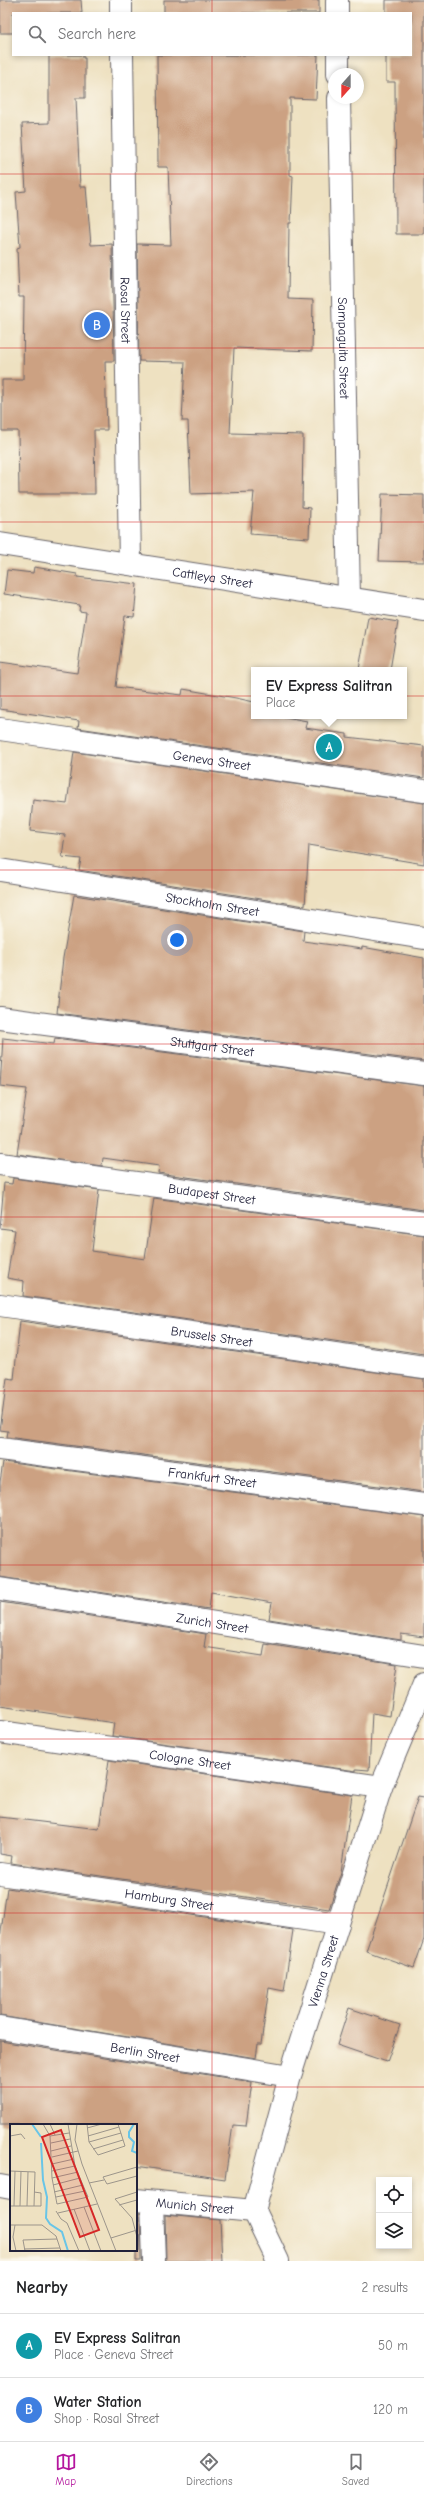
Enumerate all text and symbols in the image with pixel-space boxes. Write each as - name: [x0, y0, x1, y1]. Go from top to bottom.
- search box: [12, 12, 412, 56]
- icon: search: [26, 23, 48, 45]
- text: Search here: [58, 25, 136, 43]
- north arrow: [328, 68, 364, 104]
- street label: Rosal Street: [118, 277, 134, 344]
- street label: Sampaguita Street: [335, 297, 353, 400]
- pin: B: [84, 310, 110, 340]
- street label: Cattleya Street: [171, 563, 255, 591]
- popup: [251, 667, 407, 719]
- text: EV Express Salitran: [266, 677, 392, 695]
- text: Place: [266, 695, 295, 710]
- pin: A: [316, 732, 342, 762]
- street label: Geneva Street: [172, 747, 253, 773]
- street label: Stockholm Street: [164, 889, 261, 919]
- your location: [167, 930, 187, 950]
- street label: Stuttgart Street: [170, 1033, 256, 1059]
- street label: Budapest Street: [167, 1180, 258, 1207]
- street label: Brussels Street: [170, 1323, 255, 1350]
- street label: Frankfurt Street: [167, 1464, 258, 1490]
- street label: Zurich Street: [175, 1609, 251, 1636]
- street label: Cologne Street: [148, 1746, 233, 1773]
- street label: Hamburg Street: [124, 1885, 216, 1913]
- street label: Vienna Street: [305, 1932, 342, 2009]
- street label: Berlin Street: [109, 2039, 182, 2065]
- inset map: [10, 2124, 137, 2251]
- map controls: [376, 2177, 412, 2249]
- button: locate: [376, 2177, 412, 2213]
- street label: Munich Street: [155, 2194, 235, 2217]
- button: layers: [376, 2213, 412, 2249]
- text: Nearby: [16, 2278, 67, 2297]
- text: 2 results: [361, 2280, 408, 2295]
- text: EV Express Salitran: [54, 2329, 181, 2347]
- text: A: [25, 2338, 33, 2353]
- text: 50 m: [378, 2338, 408, 2353]
- text: Place · Geneva Street: [54, 2347, 173, 2362]
- text: Water Station: [54, 2393, 142, 2411]
- text: B: [25, 2402, 33, 2417]
- text: 120 m: [373, 2402, 408, 2417]
- text: Shop · Rosal Street: [54, 2411, 159, 2426]
- tab: Map: [55, 2451, 77, 2488]
- tab: Directions: [186, 2451, 233, 2488]
- tab: Saved: [342, 2451, 369, 2488]

